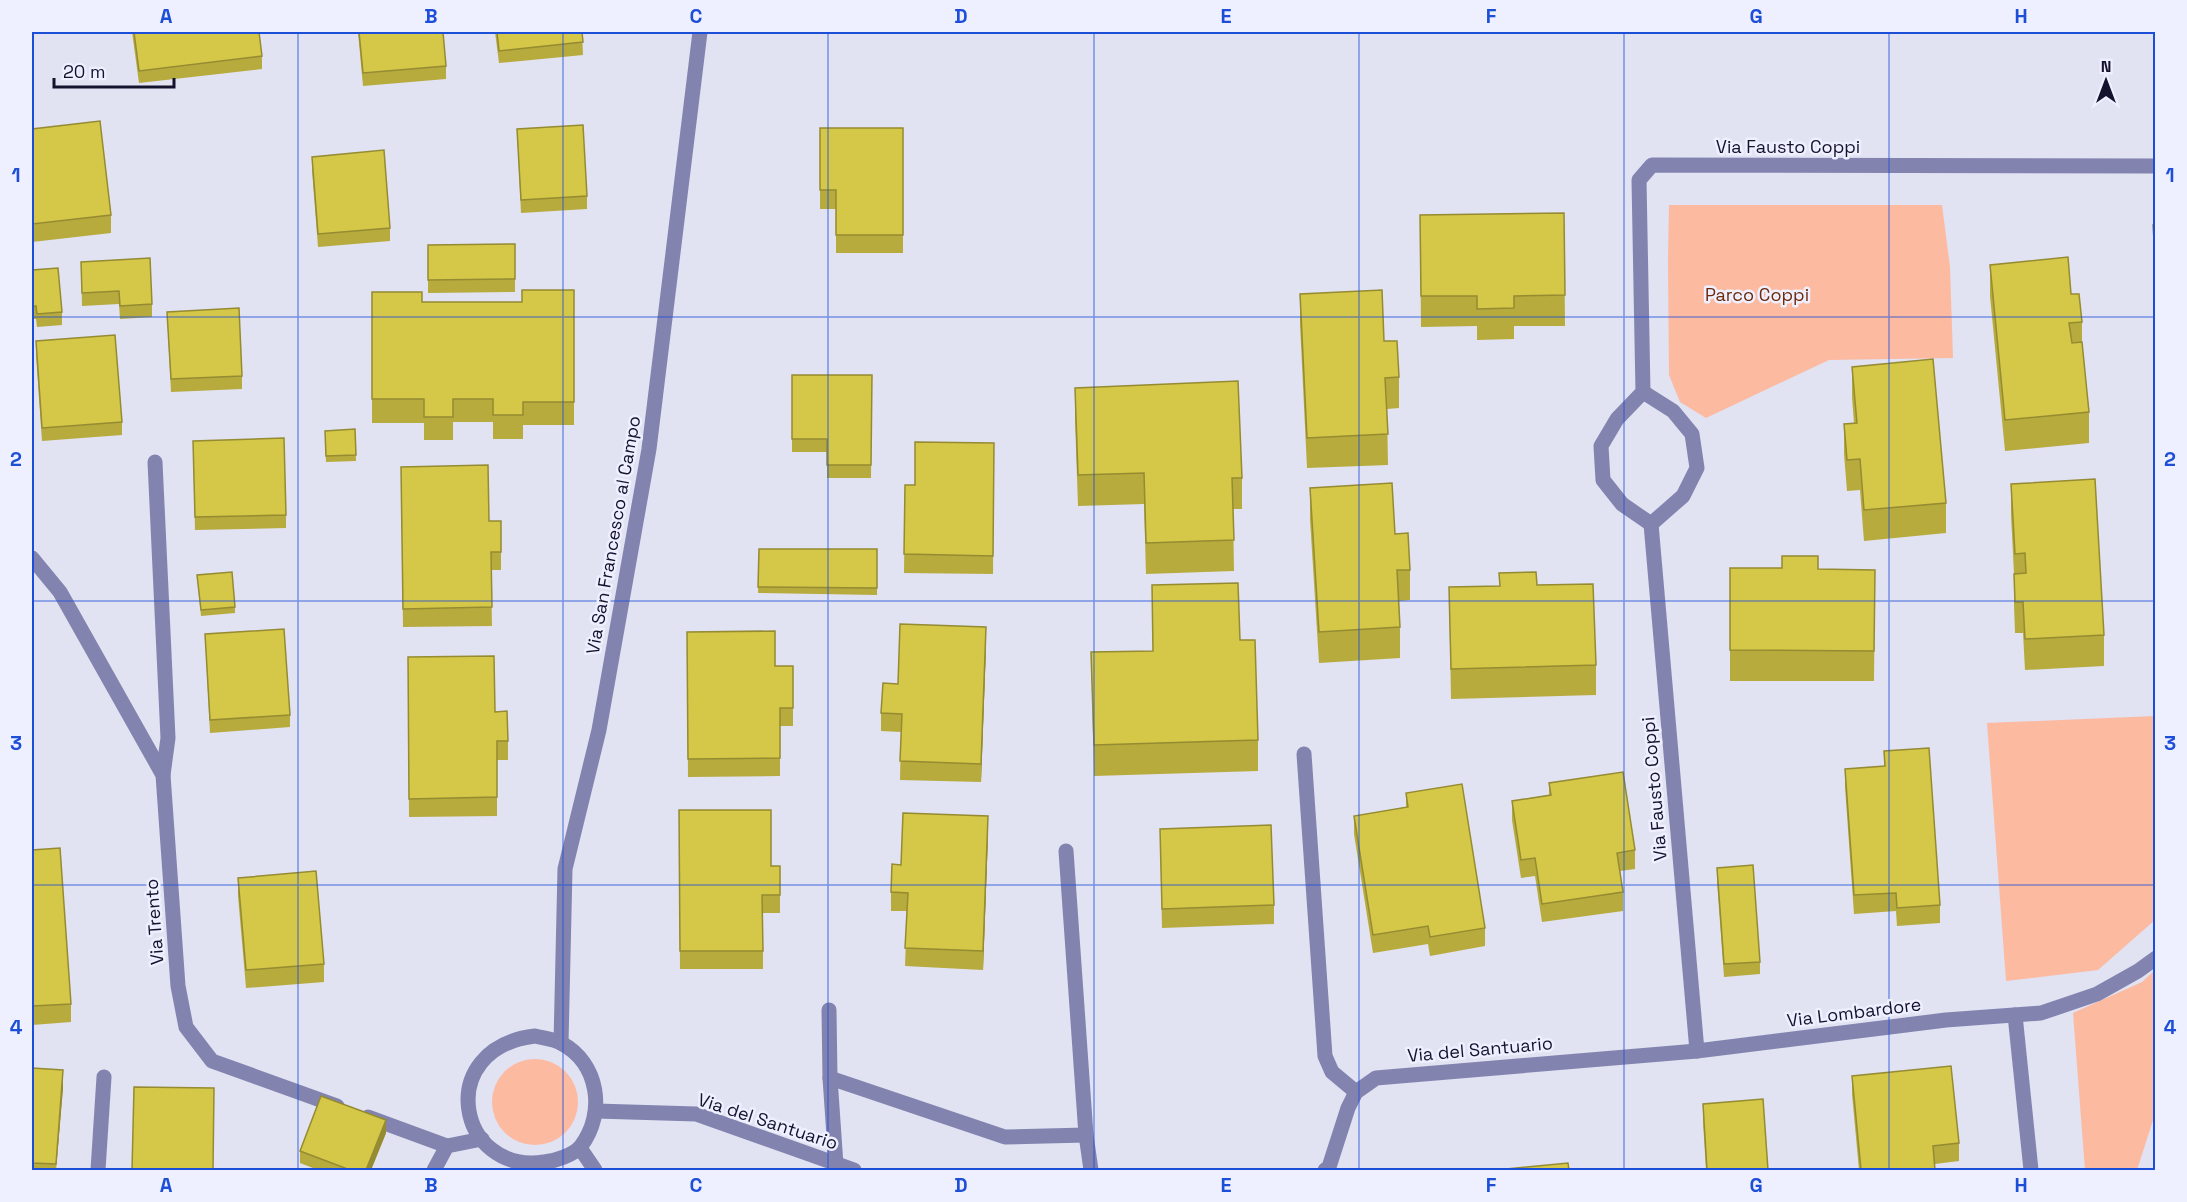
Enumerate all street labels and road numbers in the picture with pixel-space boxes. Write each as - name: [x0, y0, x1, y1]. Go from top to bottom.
- street label: Via Fausto Coppi: [1716, 135, 1860, 158]
- street label: Via San Francesco al Campo: [581, 414, 645, 656]
- street label: Via Fausto Coppi: [1636, 716, 1672, 862]
- street label: Via Trento: [140, 878, 168, 966]
- street label: Via Lombardore: [1786, 992, 1922, 1032]
- street label: Via del Santuario: [1406, 1031, 1554, 1067]
- street label: Via del Santuario: [695, 1088, 841, 1154]

